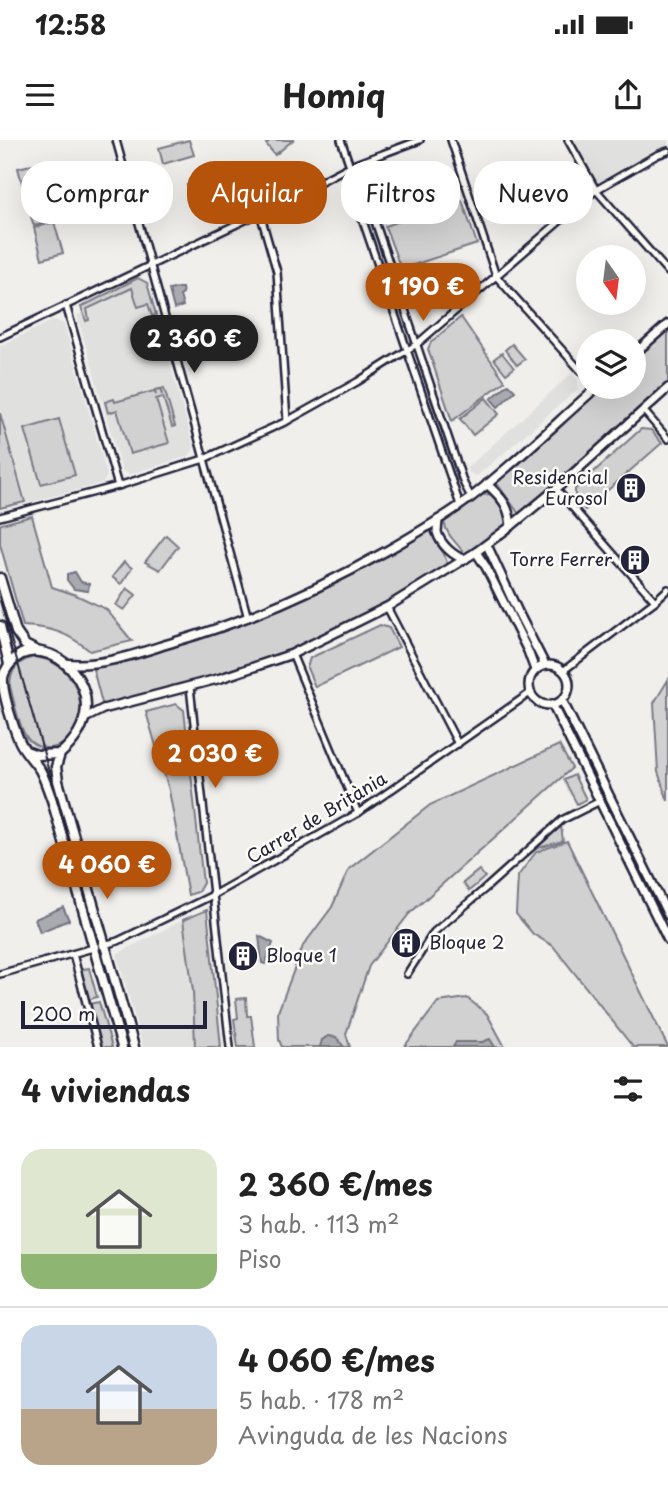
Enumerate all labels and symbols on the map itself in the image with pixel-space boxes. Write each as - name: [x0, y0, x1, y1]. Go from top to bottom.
- north arrow: [576, 245, 646, 315]
- pin: 1 190 €: [358, 264, 488, 323]
- pin: 2 360 €: [129, 316, 259, 375]
- place label: Residencial Eurosol: [513, 463, 608, 511]
- building icon: Residencial Eurosol: [614, 471, 648, 505]
- building icon: Torre Ferrer: [618, 543, 652, 577]
- place label: Torre Ferrer: [509, 545, 613, 572]
- pin: 2 030 €: [150, 730, 280, 790]
- street label: Carrer de Britània: [241, 764, 392, 869]
- pin: 4 060 €: [42, 842, 172, 901]
- building icon: Bloque 2: [389, 926, 423, 960]
- place label: Bloque 2: [429, 928, 505, 955]
- building icon: Bloque 1: [226, 939, 260, 973]
- place label: Bloque 1: [266, 941, 337, 968]
- scale bar: [21, 998, 206, 1030]

